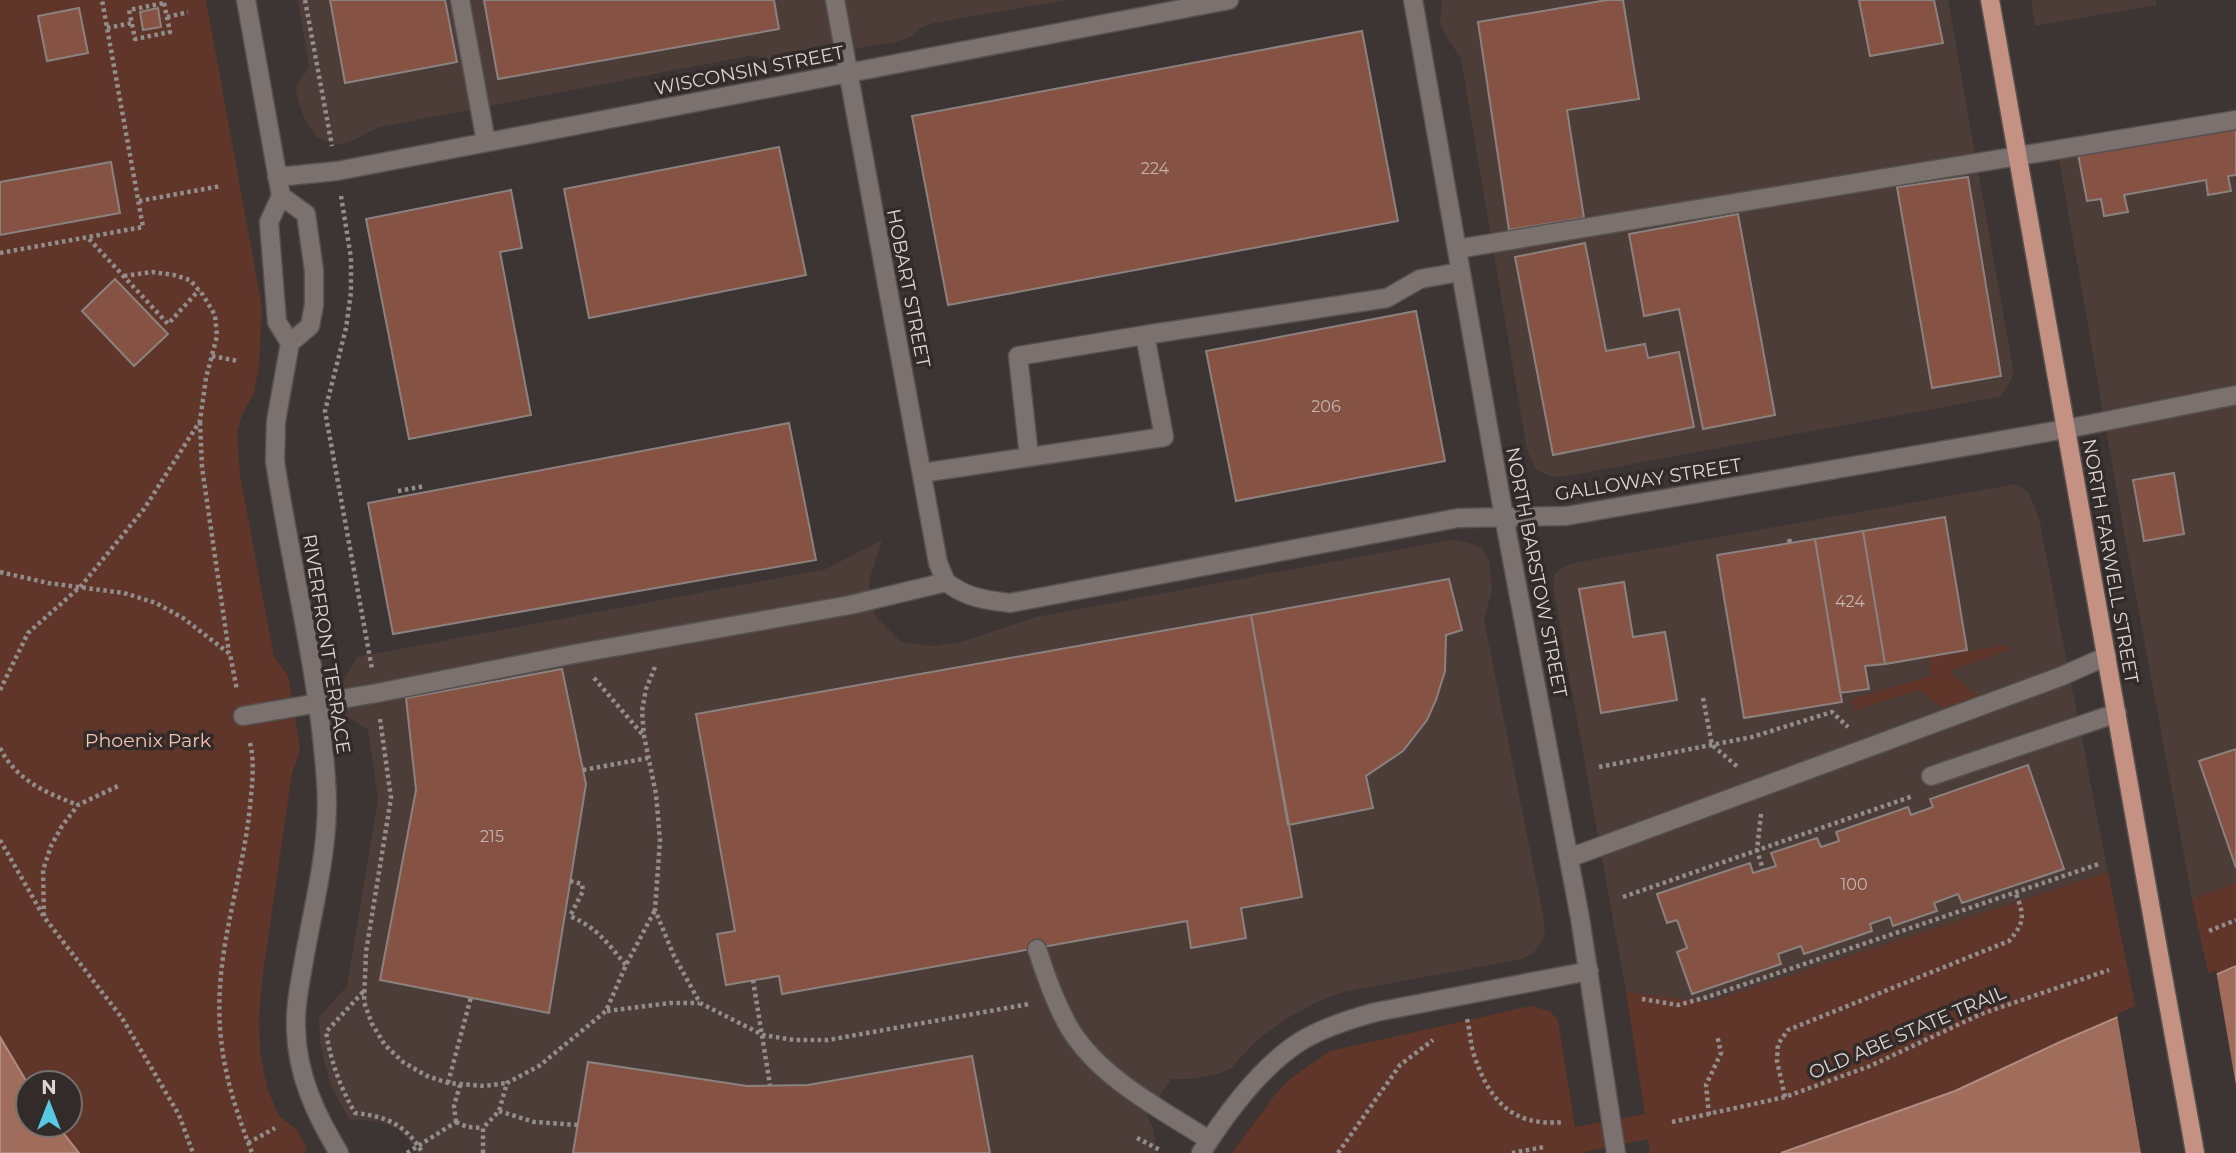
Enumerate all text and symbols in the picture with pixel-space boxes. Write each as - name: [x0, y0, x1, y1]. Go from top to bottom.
- street label: WISCONSIN STREET: [652, 41, 846, 100]
- house number: 224: [1141, 159, 1170, 178]
- street label: HOBART STREET: [882, 207, 935, 369]
- house number: 206: [1311, 397, 1341, 416]
- street label: NORTH FARWELL STREET: [2078, 437, 2143, 685]
- street label: NORTH BARSTOW STREET: [1501, 445, 1572, 699]
- street label: GALLOWAY STREET: [1553, 453, 1743, 506]
- street label: RIVERFRONT TERRACE: [298, 532, 355, 756]
- house number: 424: [1835, 592, 1865, 611]
- park label: Phoenix Park: [85, 729, 212, 752]
- house number: 215: [480, 827, 504, 846]
- house number: 100: [1841, 875, 1867, 894]
- street label: OLD ABE STATE TRAIL: [1805, 980, 2010, 1084]
- north arrow: [14, 1069, 84, 1139]
- text: N: [41, 1076, 57, 1099]

